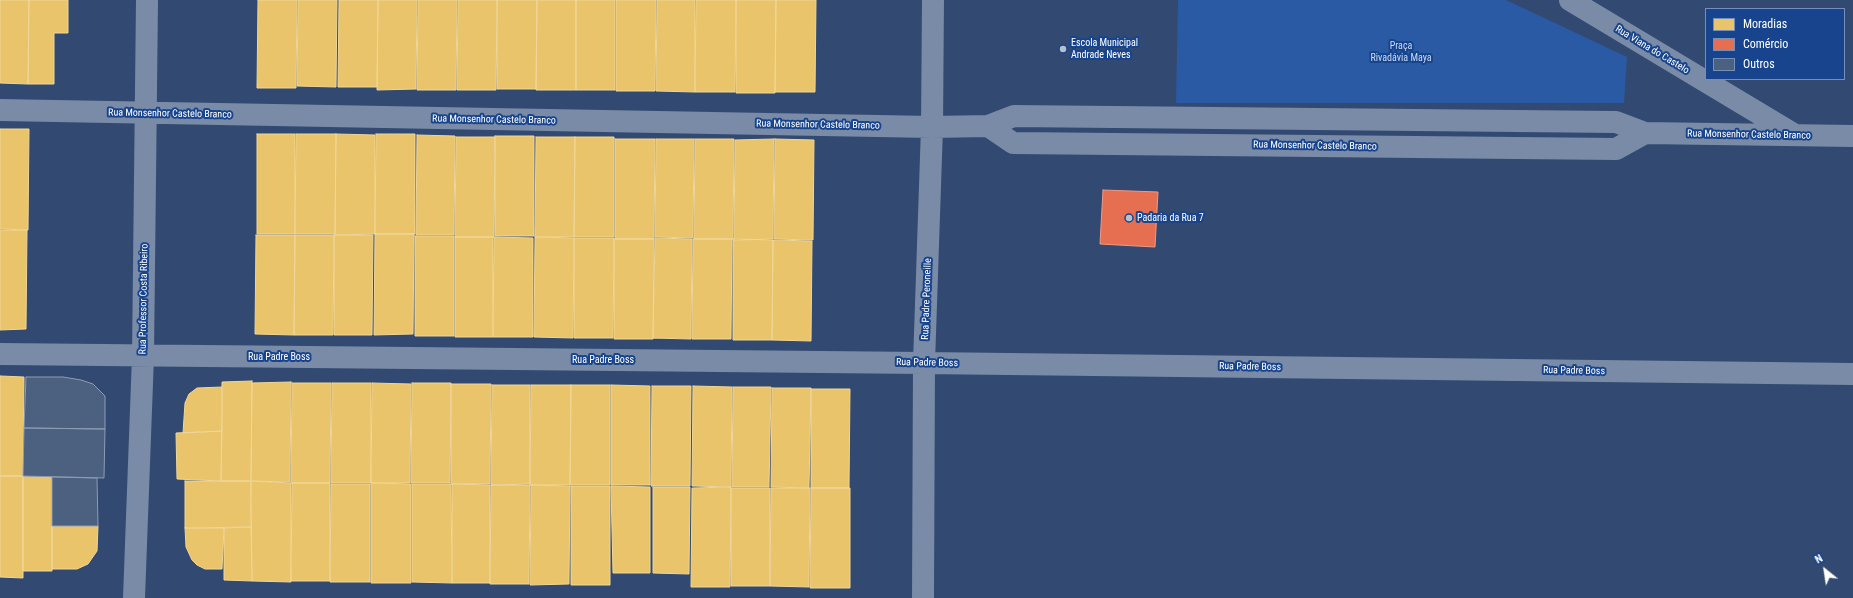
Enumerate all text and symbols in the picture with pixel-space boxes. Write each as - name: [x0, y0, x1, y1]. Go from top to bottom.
- legend: [1705, 8, 1845, 80]
- text: Moradias: [1743, 17, 1787, 31]
- street label: Rua Viana do Castelo: [1613, 23, 1691, 77]
- place label: Escola Municipal Andrade Neves: [1071, 37, 1138, 60]
- text: Comércio: [1743, 37, 1788, 51]
- park label: Praça Rivadávia Maya: [1370, 40, 1432, 64]
- marker: Escola Municipal Andrade Neves: [1058, 44, 1068, 54]
- text: Outros: [1743, 57, 1775, 71]
- street label: Rua Monsenhor Castelo Branco: [108, 107, 232, 121]
- street label: Rua Monsenhor Castelo Branco: [432, 113, 556, 127]
- street label: Rua Monsenhor Castelo Branco: [756, 118, 880, 132]
- street label: Rua Monsenhor Castelo Branco: [1687, 128, 1811, 142]
- street label: Rua Monsenhor Castelo Branco: [1253, 139, 1377, 153]
- place label: Padaria da Rua 7: [1137, 212, 1204, 224]
- marker: Padaria da Rua 7: [1124, 213, 1134, 223]
- street label: Rua Professor Costa Ribeiro: [137, 244, 151, 354]
- street label: Rua Padre Peroneille: [920, 258, 934, 340]
- street label: Rua Padre Boss: [248, 351, 310, 363]
- street label: Rua Padre Boss: [572, 354, 634, 366]
- street label: Rua Padre Boss: [896, 356, 958, 370]
- street label: Rua Padre Boss: [1219, 360, 1281, 374]
- street label: Rua Padre Boss: [1543, 364, 1605, 378]
- north arrow: [1805, 550, 1845, 590]
- text: N: [1813, 552, 1825, 566]

